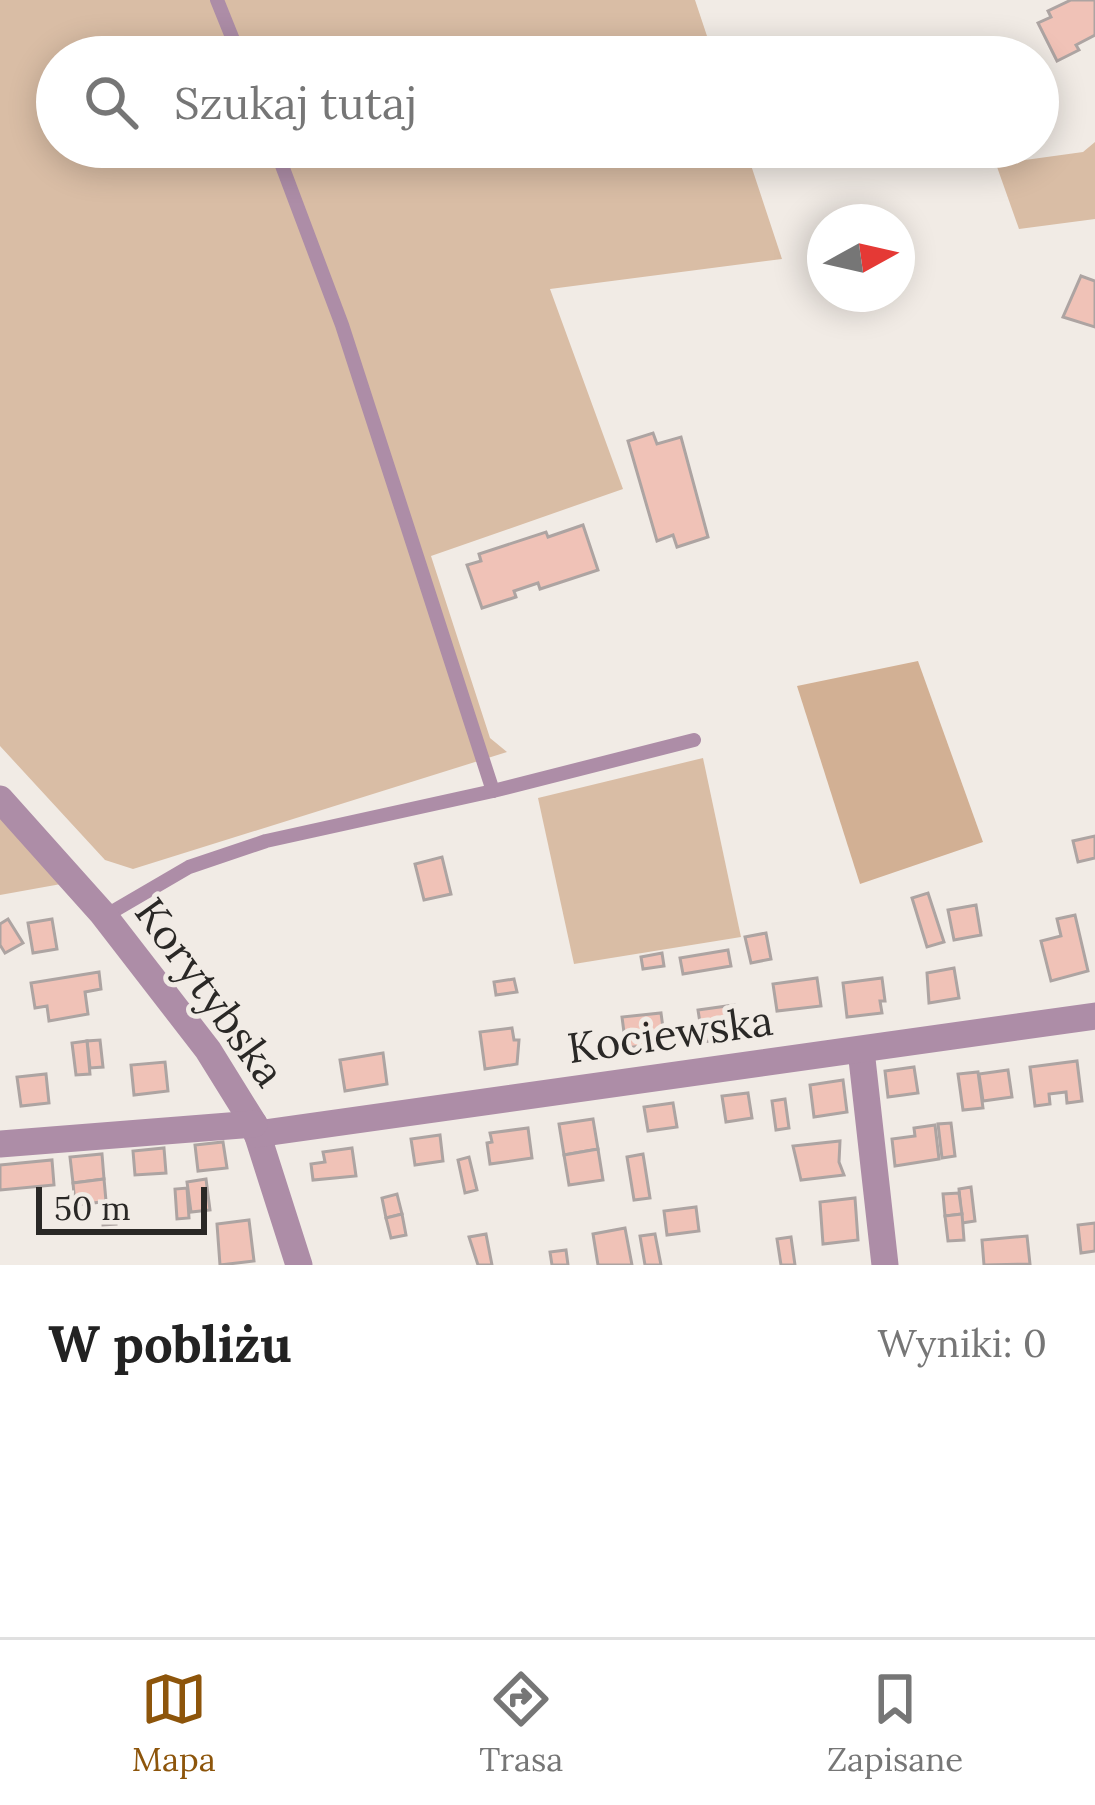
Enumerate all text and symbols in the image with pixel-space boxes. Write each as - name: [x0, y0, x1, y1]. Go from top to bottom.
- search box: [36, 36, 1059, 168]
- icon: search: [78, 69, 144, 135]
- text: Szukaj tutaj: [174, 74, 417, 131]
- north arrow: [807, 204, 915, 312]
- street label: Korytybska: [123, 887, 297, 1097]
- street label: Kociewska: [564, 993, 776, 1075]
- scale bar: [36, 1181, 207, 1234]
- text: 50 m: [54, 1187, 131, 1229]
- text: W pobliżu: [48, 1311, 292, 1376]
- text: Wyniki: 0: [878, 1318, 1047, 1368]
- tab: Mapa: [132, 1666, 216, 1780]
- tab: Trasa: [479, 1666, 563, 1780]
- tab: Zapisane: [827, 1666, 963, 1780]

